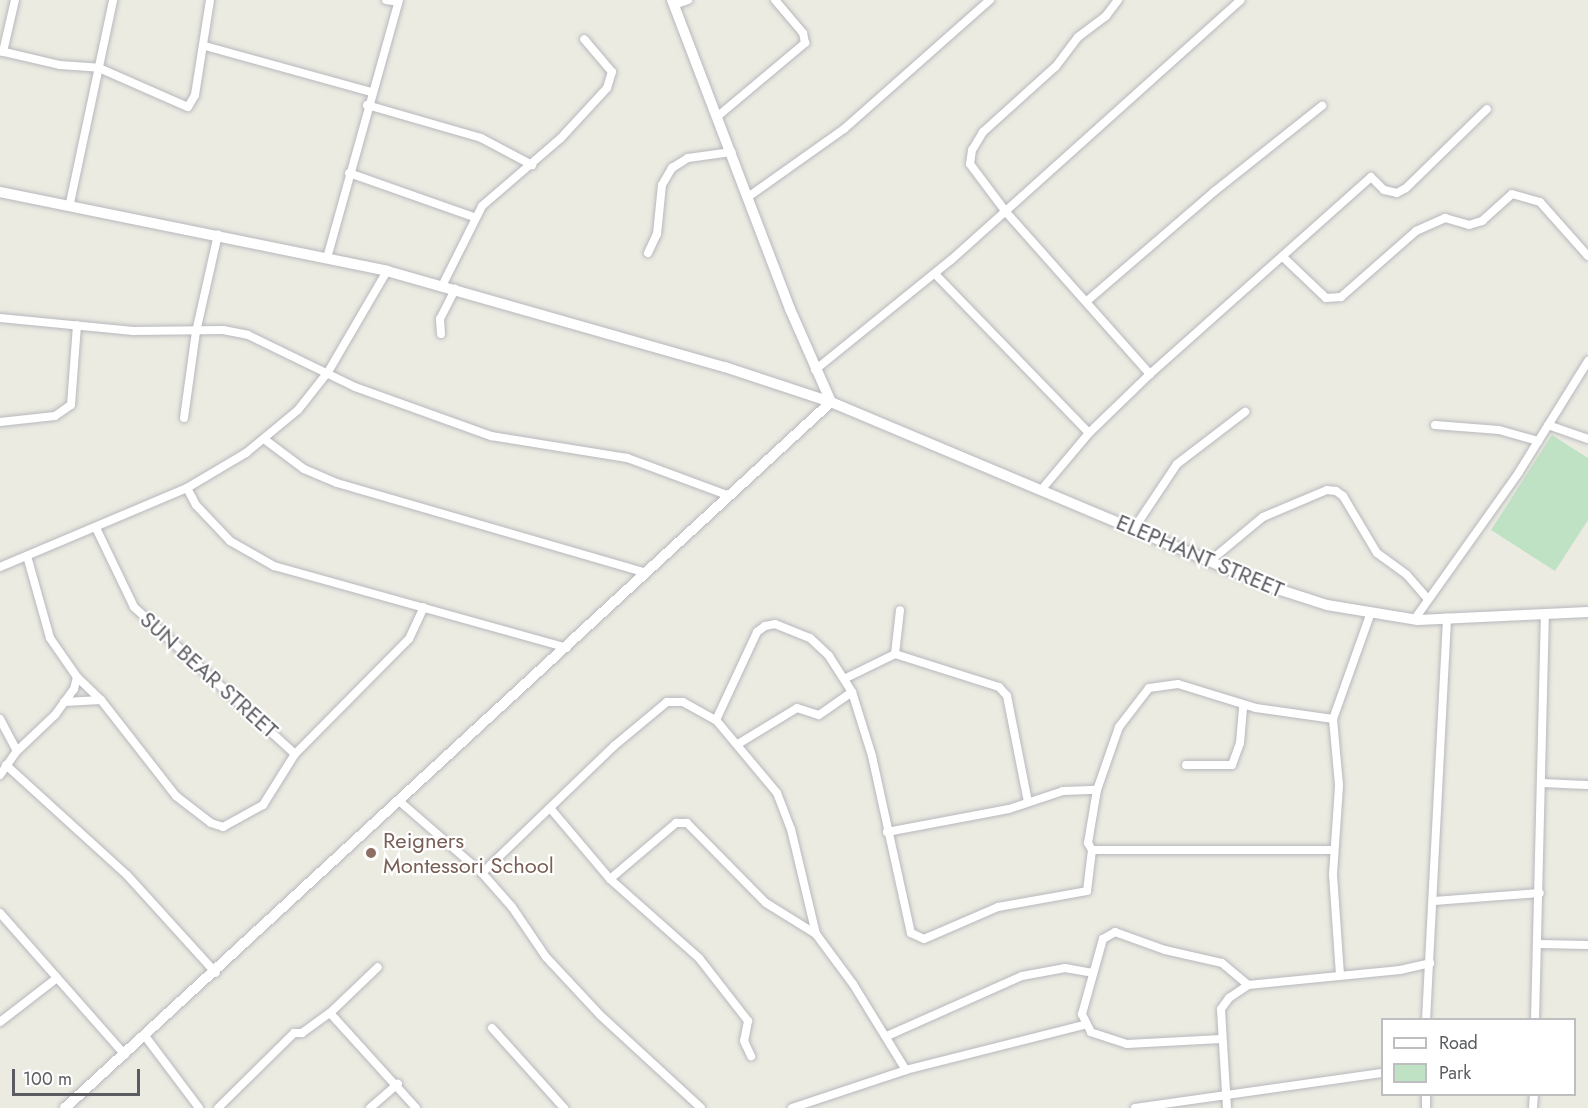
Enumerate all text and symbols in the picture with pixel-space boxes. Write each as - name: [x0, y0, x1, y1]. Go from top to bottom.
- street label: ELEPHANT STREET: [1112, 509, 1288, 603]
- street label: SUN BEAR STREET: [135, 606, 283, 744]
- place label: Reigners Montessori School: [383, 827, 554, 878]
- marker: Reigners Montessori School: [364, 846, 378, 860]
- legend: [1381, 1018, 1576, 1096]
- text: Road: [1439, 1030, 1478, 1056]
- scale bar: [15, 1057, 142, 1095]
- text: Park: [1439, 1060, 1471, 1086]
- text: 100 m: [23, 1066, 72, 1092]

